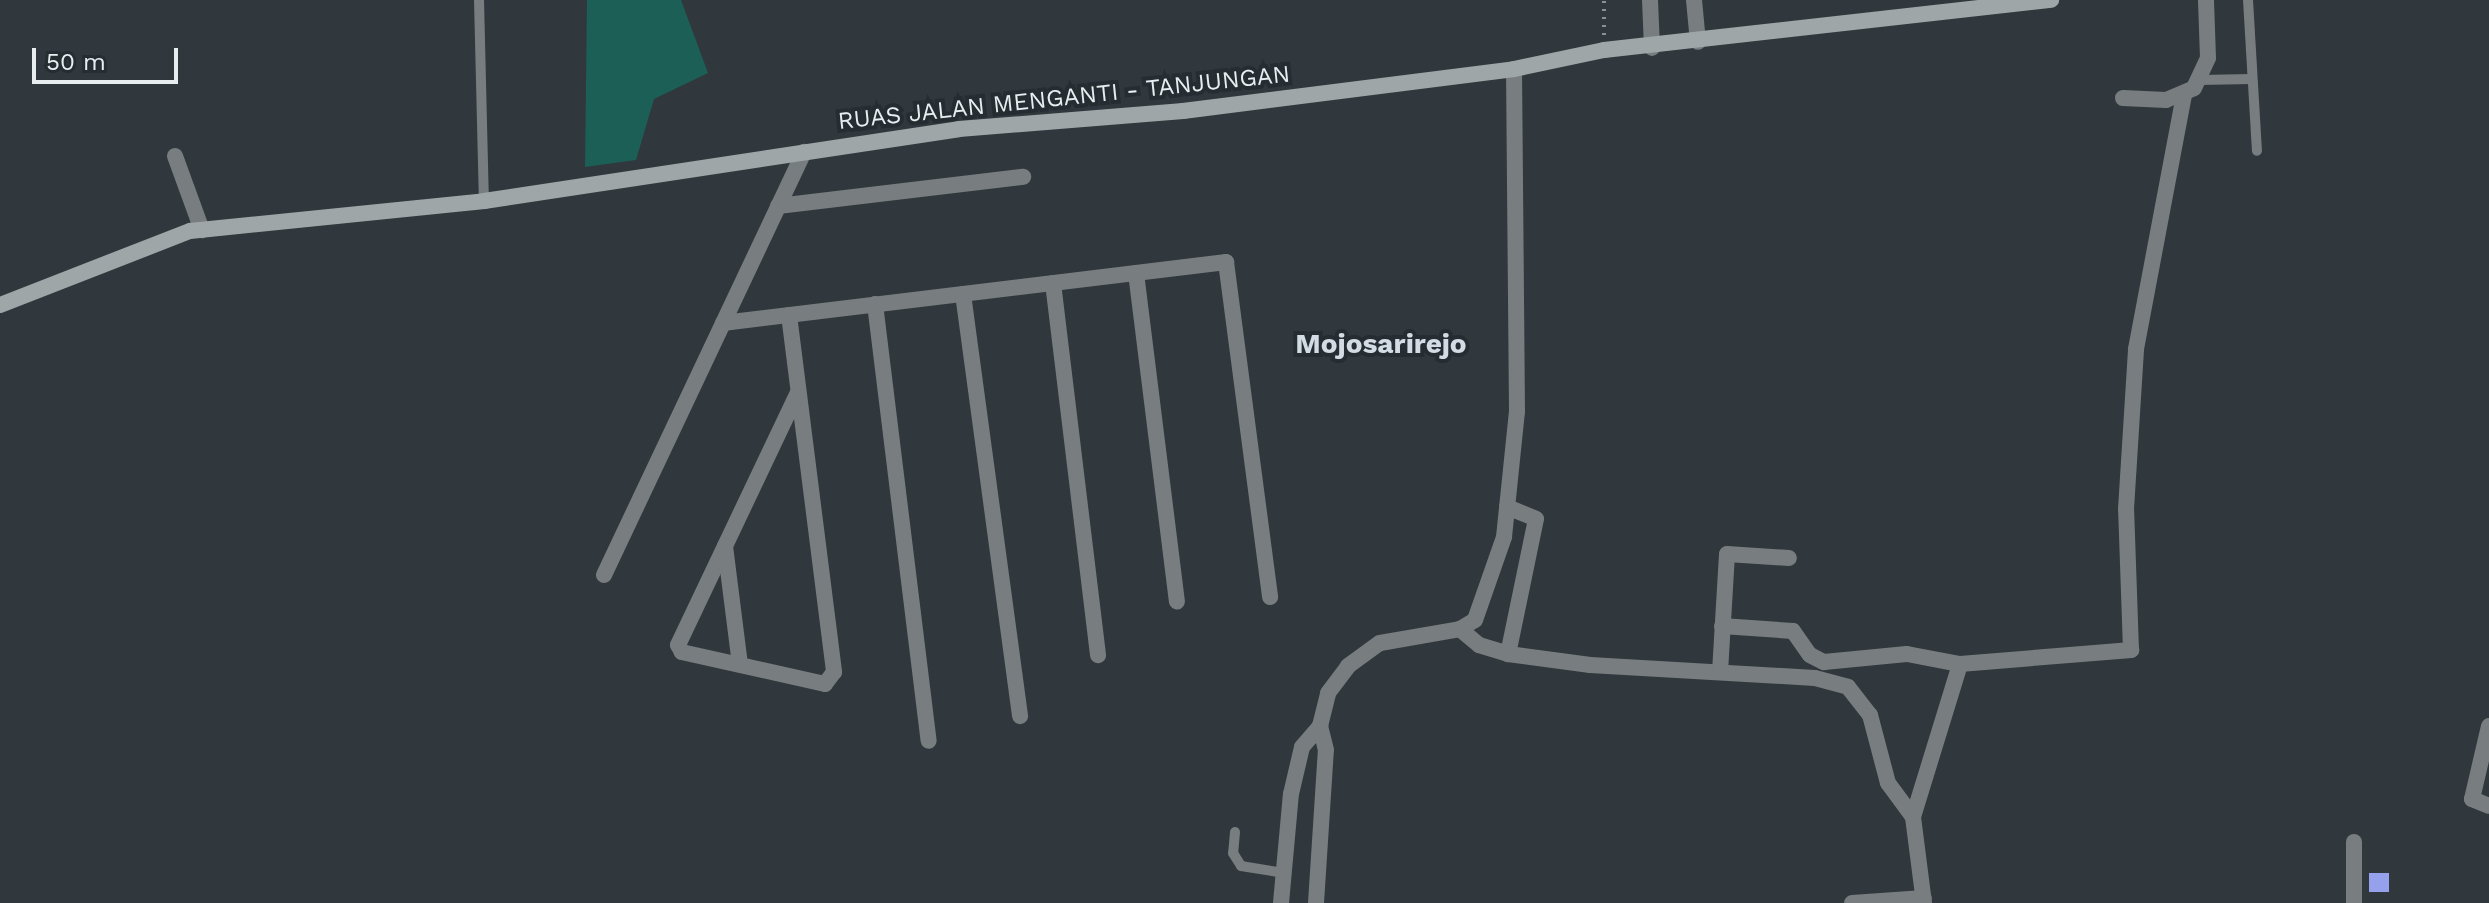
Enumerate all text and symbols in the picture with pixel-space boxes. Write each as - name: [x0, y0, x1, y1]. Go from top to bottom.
- scale bar: [36, 32, 182, 82]
- text: 50 m: [46, 48, 106, 76]
- street label: RUAS JALAN MENGANTI - TANJUNGAN: [836, 60, 1292, 136]
- district label: Mojosarirejo: [1295, 327, 1467, 361]

